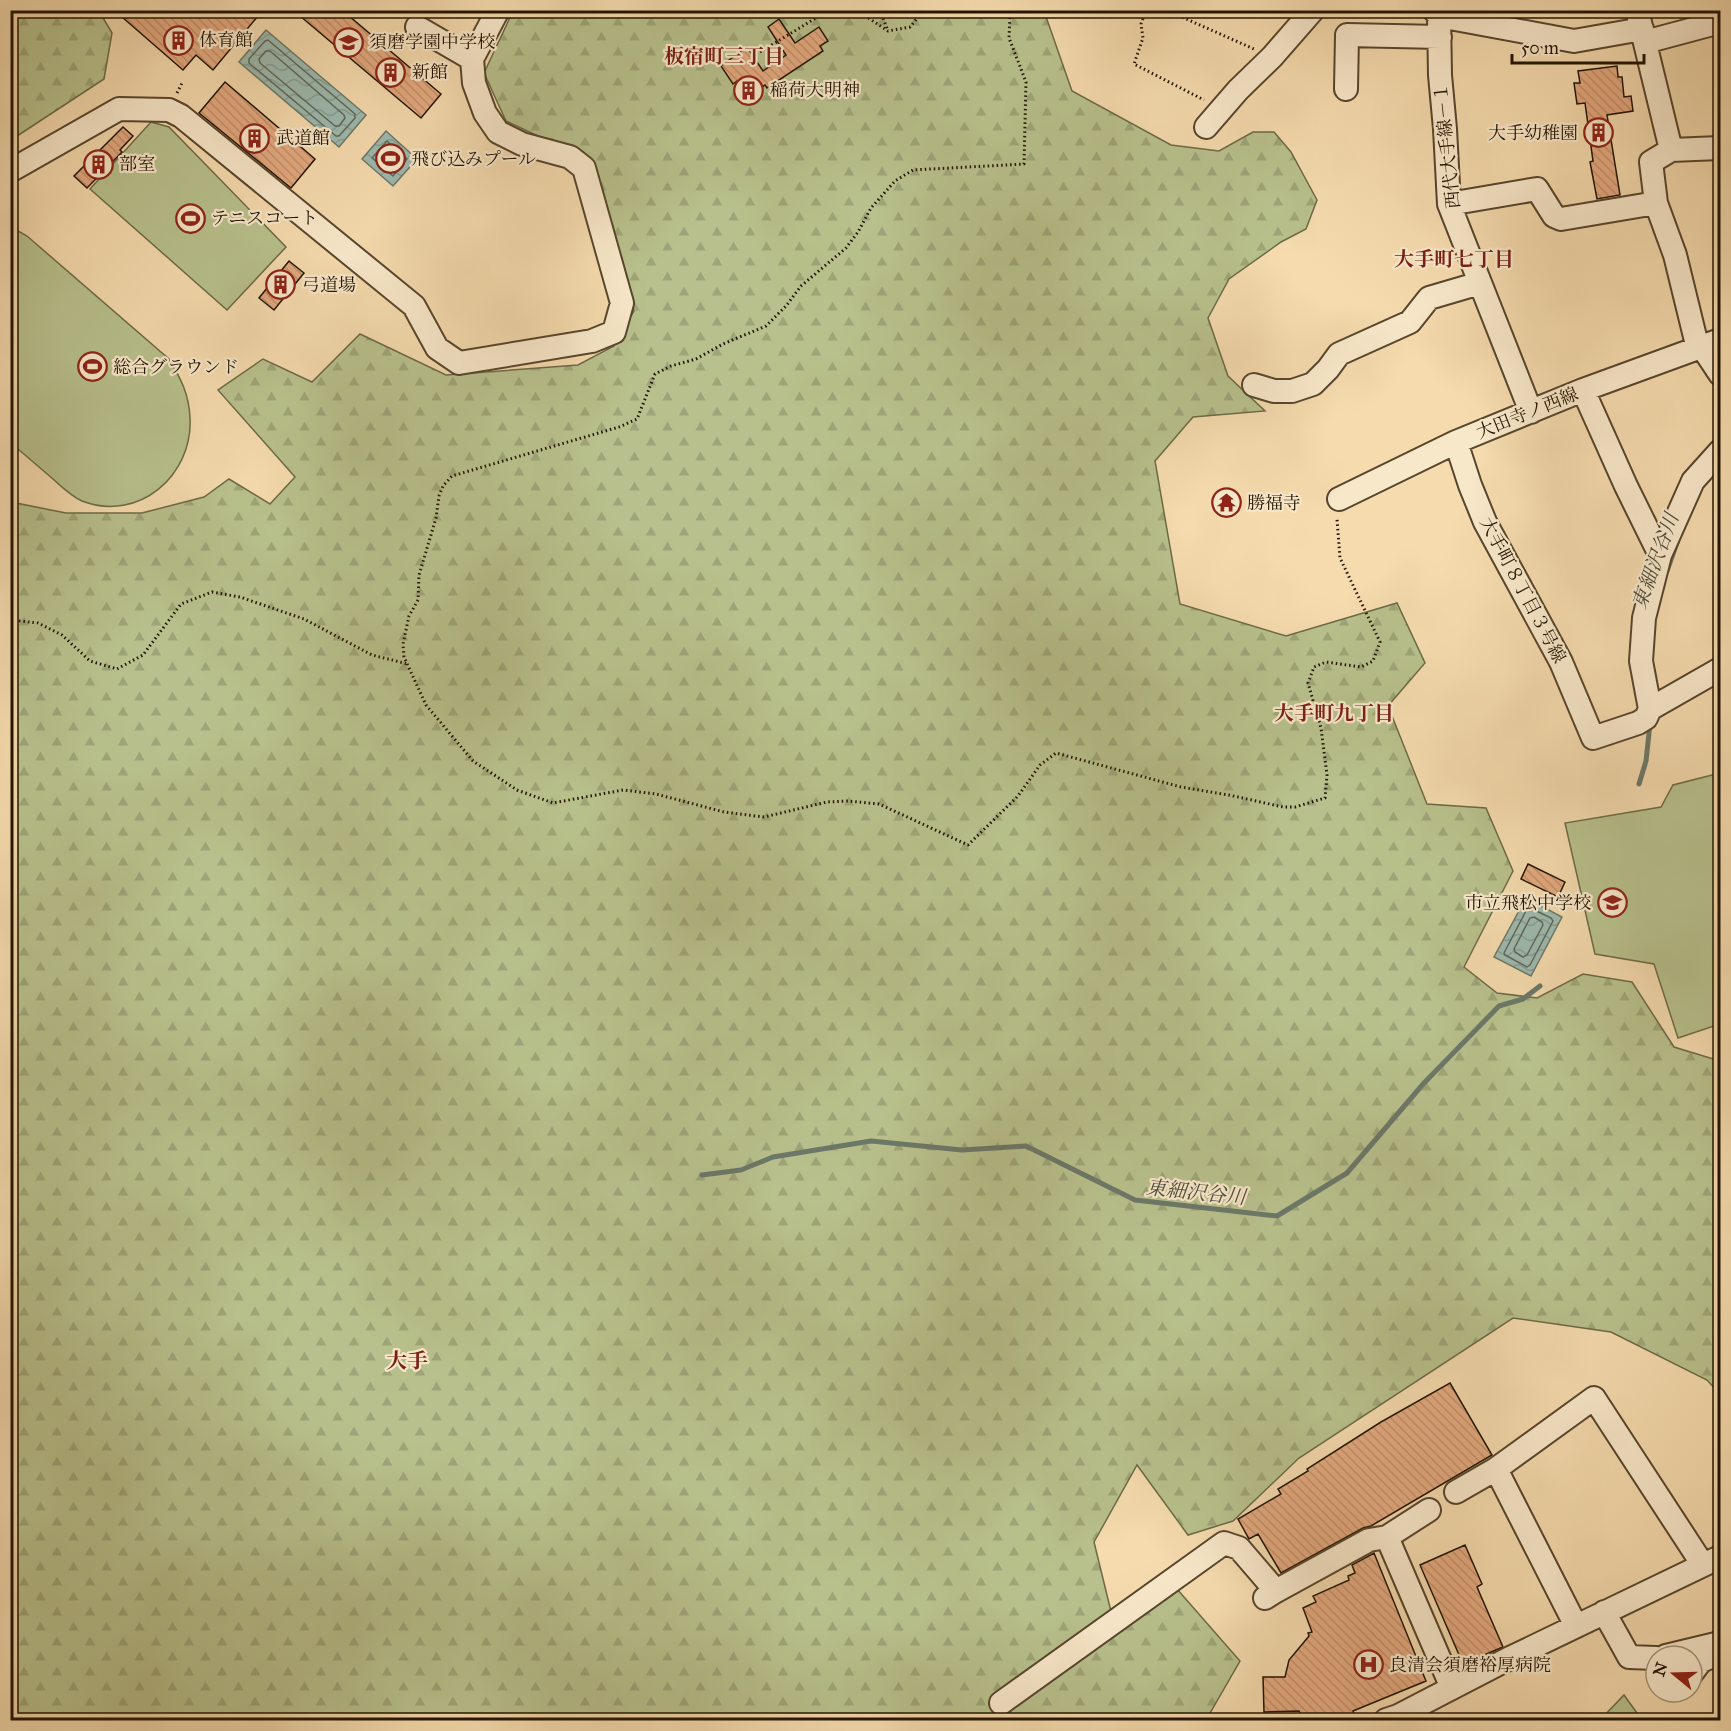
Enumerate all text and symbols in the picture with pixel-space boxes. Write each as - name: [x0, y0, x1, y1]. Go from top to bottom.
- building icon: 体育館: [162, 24, 194, 56]
- school or university icon: 須磨学園中学校: [332, 26, 364, 58]
- scale bar: [1512, 27, 1644, 65]
- place label: 体育館: [199, 29, 253, 51]
- place label: 須磨学園中学校: [369, 31, 495, 53]
- text: 50 m: [1521, 37, 1559, 59]
- district label: 板宿町三丁目: [664, 44, 784, 68]
- building icon: 新館: [375, 56, 407, 88]
- place label: 新館: [412, 61, 448, 83]
- building icon: 稲荷大明神: [733, 74, 765, 106]
- place label: 稲荷大明神: [770, 79, 860, 101]
- street label: 西代大手線－１: [1429, 82, 1465, 210]
- building icon: 大手幼稚園: [1583, 117, 1615, 149]
- building icon: 武道館: [239, 122, 271, 154]
- place label: 大手幼稚園: [1488, 122, 1578, 144]
- place label: 武道館: [276, 127, 330, 149]
- sports icon: 飛び込みプール: [374, 143, 406, 175]
- building icon: 部室: [82, 148, 114, 180]
- place label: 飛び込みプール: [411, 148, 536, 170]
- place label: 部室: [119, 153, 155, 175]
- sports icon: テニスコート: [174, 202, 206, 234]
- place label: テニスコート: [211, 207, 318, 229]
- district label: 大手町七丁目: [1394, 247, 1514, 271]
- building icon: 弓道場: [265, 269, 297, 301]
- place label: 弓道場: [302, 274, 356, 296]
- sports icon: 総合グラウンド: [76, 351, 108, 383]
- place label: 総合グラウンド: [113, 356, 239, 378]
- street label: 大田寺ノ西線: [1473, 383, 1581, 443]
- temple icon: 勝福寺: [1210, 487, 1242, 519]
- place label: 勝福寺: [1247, 492, 1301, 514]
- water label: 東細沢谷川: [1627, 508, 1684, 612]
- street label: 大手町８丁目３号線: [1475, 513, 1571, 667]
- district label: 大手町九丁目: [1274, 701, 1394, 725]
- school or university icon: 市立飛松中学校: [1596, 887, 1628, 919]
- place label: 市立飛松中学校: [1465, 892, 1591, 914]
- water label: 東細沢谷川: [1145, 1175, 1249, 1209]
- district label: 大手: [386, 1348, 428, 1374]
- north arrow: [1644, 1644, 1704, 1704]
- hospital icon: 良清会須磨裕厚病院: [1352, 1649, 1384, 1681]
- place label: 良清会須磨裕厚病院: [1389, 1654, 1551, 1676]
- text: N: [1649, 1659, 1672, 1679]

